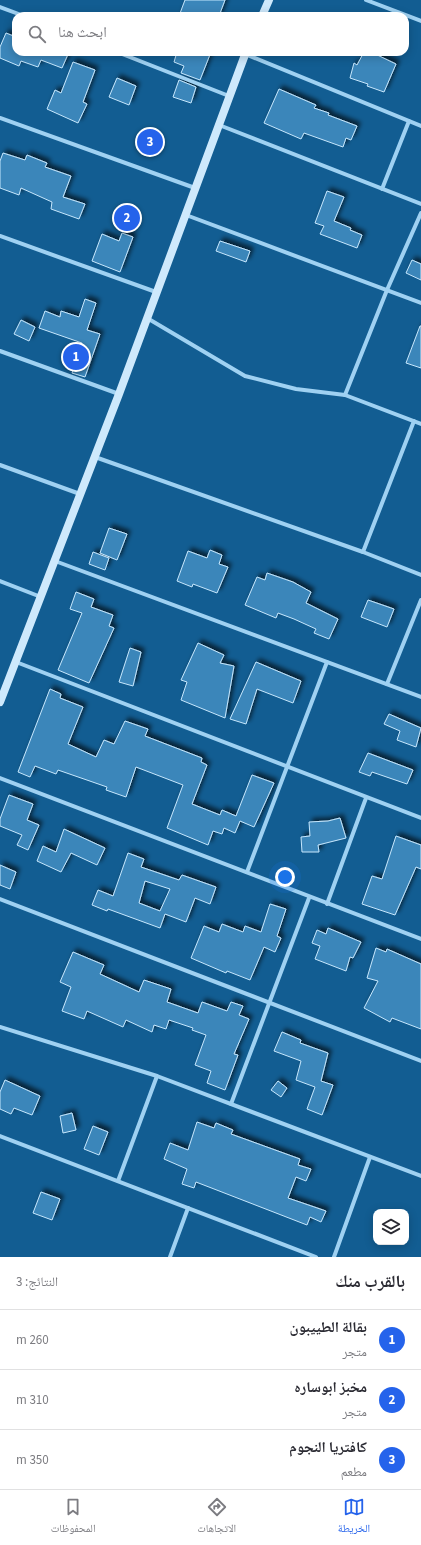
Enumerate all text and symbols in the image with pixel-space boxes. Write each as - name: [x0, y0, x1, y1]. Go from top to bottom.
- search box: [12, 12, 409, 56]
- text: ابحث هنا: [58, 22, 107, 43]
- icon: search: [26, 23, 48, 45]
- pin: 3: [137, 127, 163, 157]
- pin: 2: [114, 203, 140, 233]
- pin: 1: [63, 342, 89, 372]
- your location: [275, 867, 295, 887]
- map controls: [373, 1209, 409, 1245]
- button: layers: [373, 1209, 409, 1245]
- text: بالقرب منك: [335, 1270, 405, 1294]
- text: النتائج: 3: [16, 1273, 58, 1291]
- text: بقالة الطييبون: [289, 1317, 367, 1338]
- text: 260 m: [16, 1331, 49, 1349]
- text: 1: [389, 1331, 395, 1349]
- text: متجر: [342, 1343, 367, 1361]
- text: مخبز ابوساره: [294, 1377, 367, 1398]
- text: 310 m: [16, 1391, 49, 1409]
- text: 2: [389, 1391, 395, 1409]
- text: متجر: [342, 1403, 367, 1421]
- text: كافتريا النجوم: [289, 1437, 367, 1458]
- text: 350 m: [16, 1451, 49, 1469]
- text: 3: [389, 1451, 395, 1469]
- text: مطعم: [341, 1463, 367, 1481]
- tab: المحفوظات: [51, 1496, 96, 1539]
- tab: الاتجاهات: [197, 1496, 236, 1539]
- tab: الخريطة: [338, 1496, 370, 1539]

